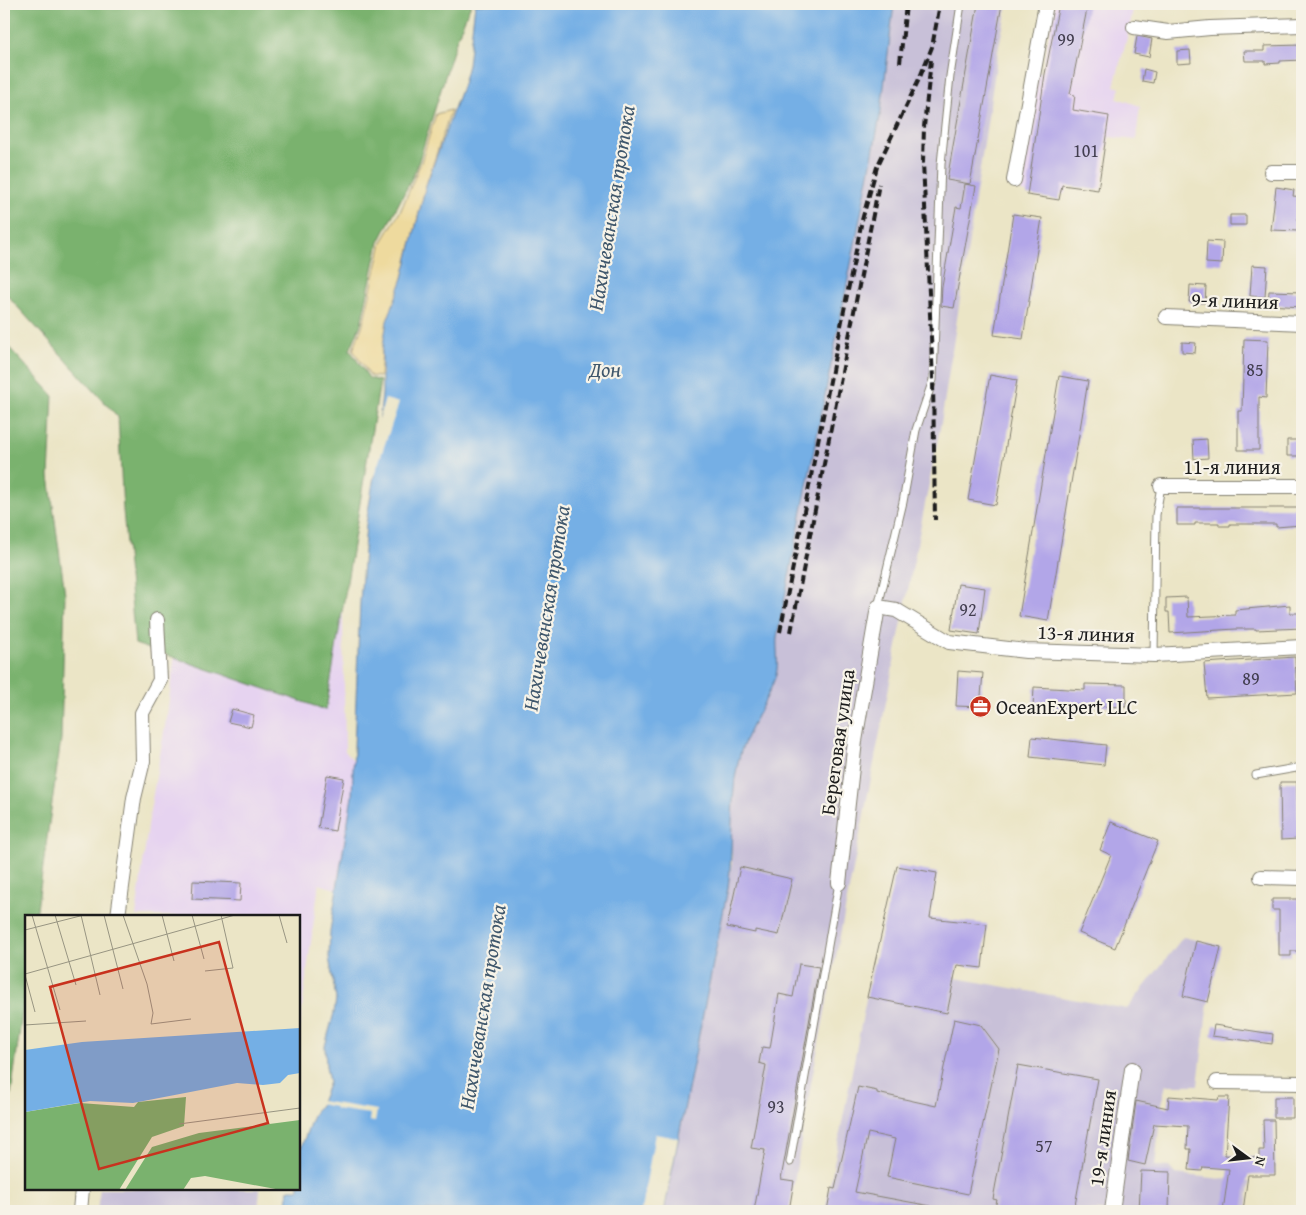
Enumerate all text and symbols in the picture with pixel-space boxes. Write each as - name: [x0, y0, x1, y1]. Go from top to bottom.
- house number: 99: [1057, 26, 1075, 53]
- water label: Нахичеванская протока: [579, 103, 643, 313]
- house number: 101: [1073, 137, 1099, 164]
- street label: 9-я линия: [1191, 284, 1279, 316]
- water label: Дон: [588, 354, 621, 385]
- house number: 85: [1246, 356, 1264, 383]
- street label: 11-я линия: [1183, 452, 1281, 481]
- water label: Нахичеванская протока: [514, 503, 578, 713]
- house number: 92: [959, 596, 977, 623]
- street label: 13-я линия: [1037, 617, 1135, 649]
- house number: 89: [1242, 665, 1260, 692]
- street label: Береговая улица: [812, 667, 862, 817]
- place label: OceanExpert LLC: [996, 692, 1138, 721]
- office icon: OceanExpert LLC: [968, 694, 992, 718]
- water label: Нахичеванская протока: [450, 902, 514, 1112]
- inset map: [25, 915, 300, 1190]
- street label: 19-я линия: [1081, 1088, 1123, 1188]
- house number: 93: [767, 1093, 785, 1120]
- house number: 57: [1035, 1132, 1053, 1159]
- north arrow: [1224, 1132, 1274, 1182]
- text: N: [1250, 1154, 1271, 1169]

